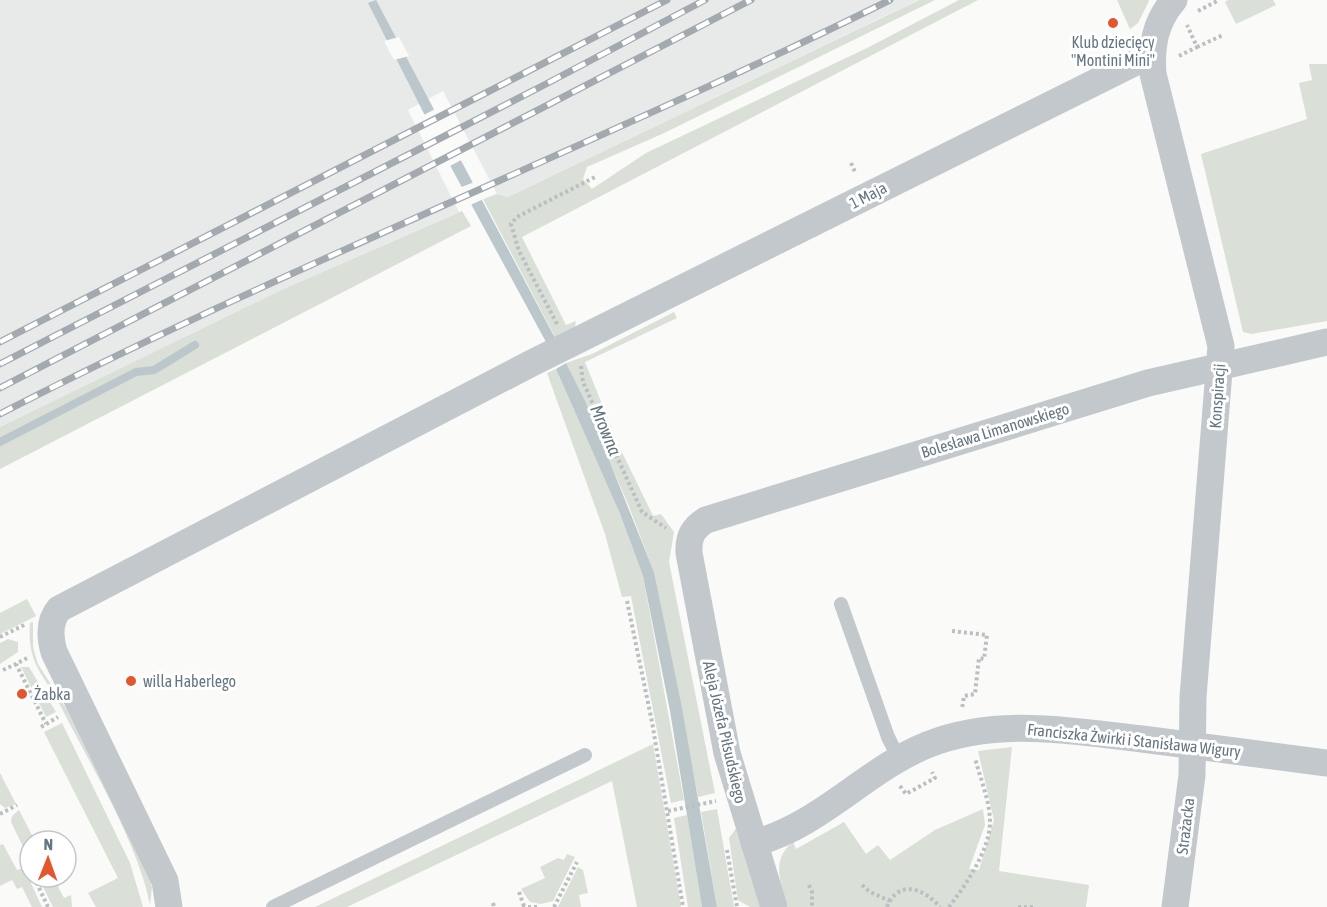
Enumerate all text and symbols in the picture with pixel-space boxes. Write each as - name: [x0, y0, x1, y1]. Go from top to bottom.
- marker: Klub dziecięcy "Montini Mini": [1106, 16, 1120, 30]
- place label: Klub dziecięcy "Montini Mini": [1071, 33, 1155, 69]
- street label: 1 Maja: [847, 178, 890, 213]
- street label: Konspiracji: [1206, 363, 1229, 429]
- street label: Bolesława Limanowskiego: [919, 399, 1071, 462]
- water label: Mrowna: [586, 402, 626, 459]
- street label: Aleja Józefa Piłsudskiego: [699, 659, 750, 805]
- place label: willa Haberlego: [143, 672, 236, 691]
- marker: willa Haberlego: [124, 674, 138, 688]
- place label: Żabka: [34, 685, 71, 703]
- marker: Żabka: [15, 687, 29, 701]
- street label: Franciszka Żwirki i Stanisława Wigury: [1026, 720, 1242, 761]
- street label: Strażacka: [1173, 797, 1197, 855]
- north arrow: [18, 829, 78, 889]
- text: N: [43, 835, 53, 853]

